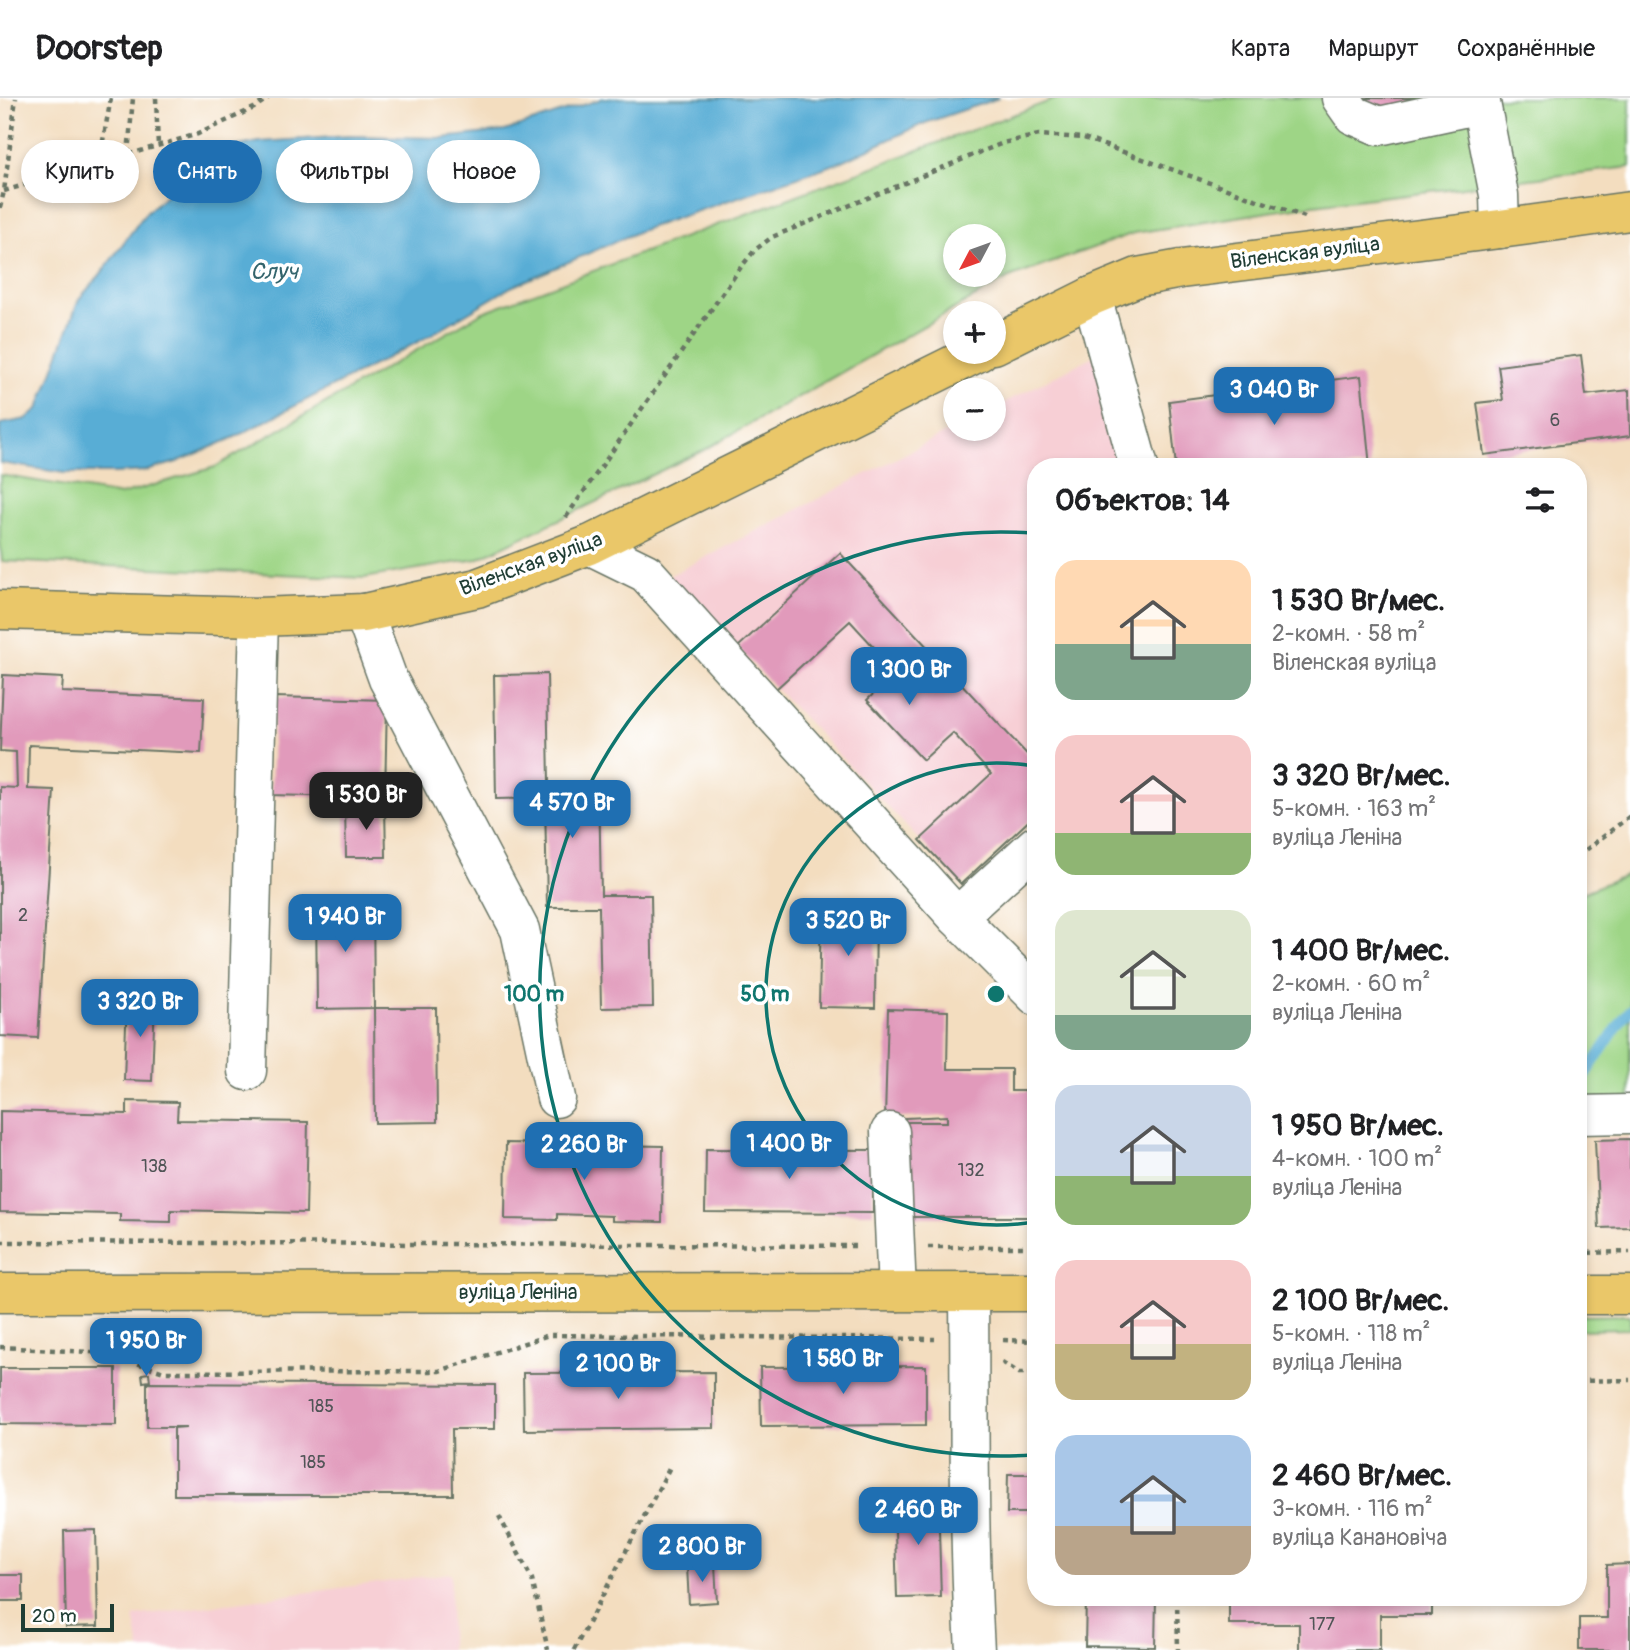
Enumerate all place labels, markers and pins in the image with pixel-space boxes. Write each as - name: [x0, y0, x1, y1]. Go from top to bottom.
- pin: 3 040 Br: [1202, 368, 1346, 427]
- pin: 1 300 Br: [837, 648, 981, 707]
- pin: 1 530 Br: [294, 772, 438, 832]
- pin: 4 570 Br: [500, 780, 644, 840]
- pin: 1 940 Br: [273, 894, 417, 954]
- pin: 3 520 Br: [776, 898, 920, 958]
- pin: 3 320 Br: [68, 979, 212, 1039]
- centre of rings: [984, 982, 1008, 1006]
- pin: 2 260 Br: [512, 1122, 656, 1182]
- pin: 1 400 Br: [717, 1122, 861, 1181]
- pin: 1 950 Br: [74, 1318, 218, 1378]
- pin: 1 580 Br: [771, 1336, 915, 1396]
- pin: 2 100 Br: [546, 1342, 690, 1401]
- pin: 2 460 Br: [846, 1488, 990, 1547]
- pin: 2 800 Br: [630, 1524, 774, 1584]

